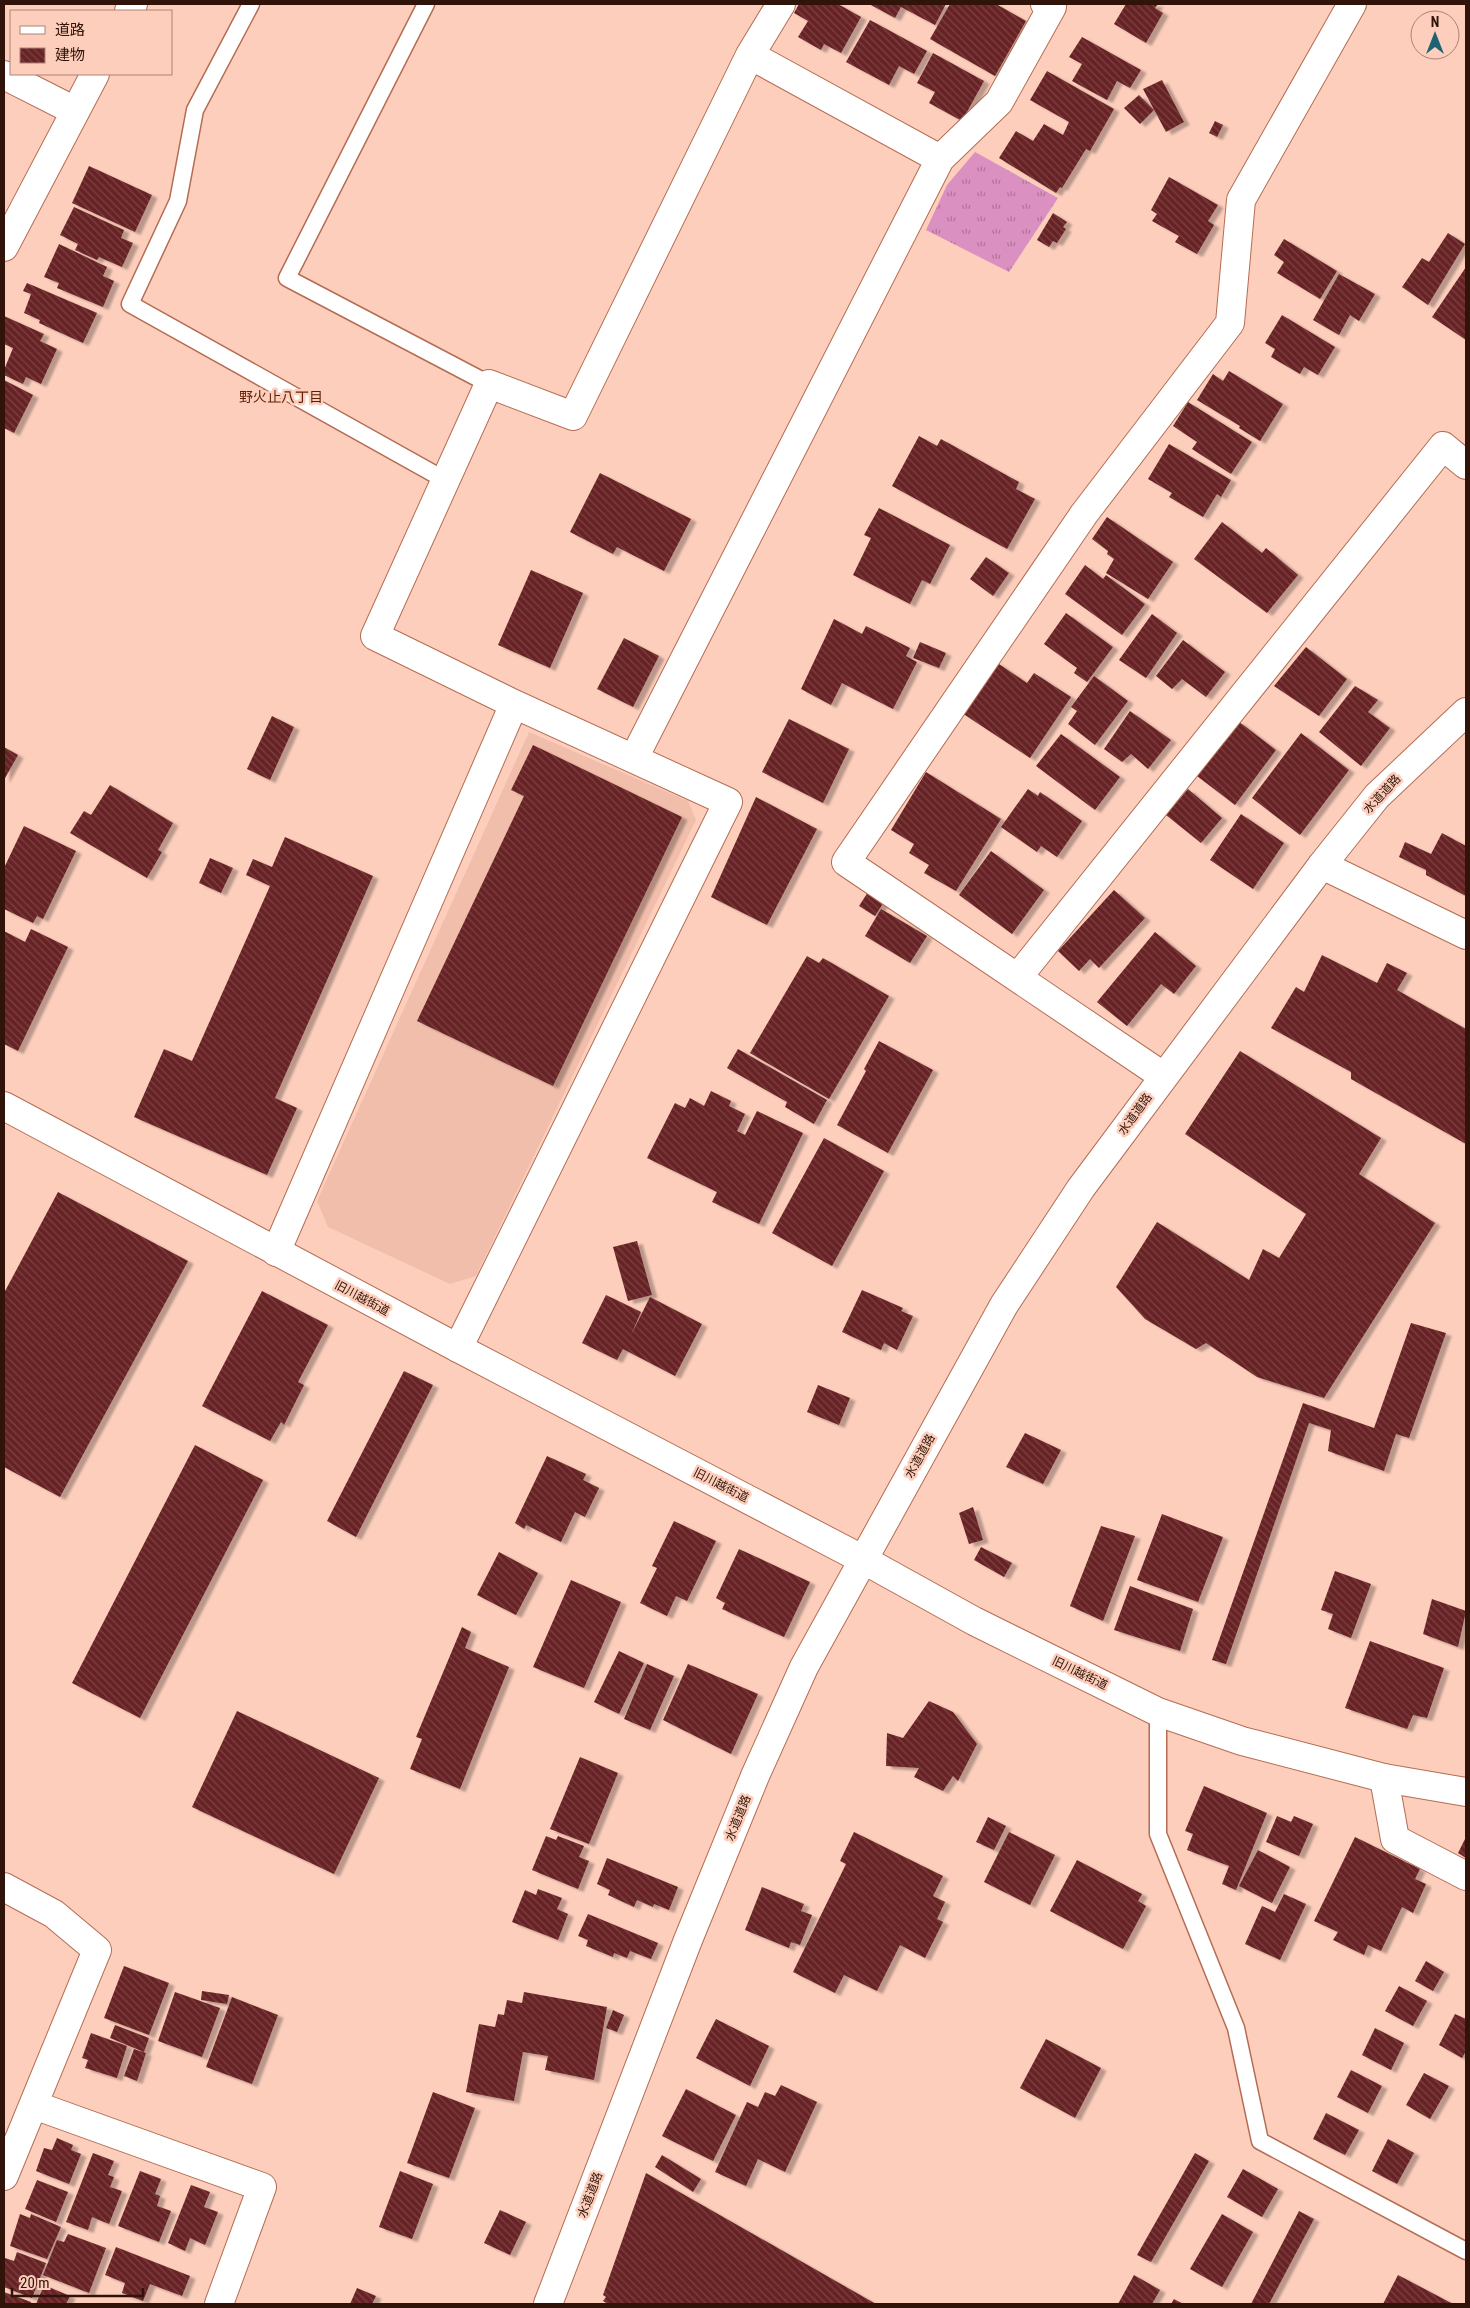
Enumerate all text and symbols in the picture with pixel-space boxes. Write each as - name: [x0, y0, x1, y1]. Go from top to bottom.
- legend: [10, 10, 172, 75]
- north arrow: [1410, 10, 1460, 60]
- text: N: [1431, 14, 1439, 30]
- text: 道路: [55, 21, 85, 39]
- text: 建物: [55, 46, 85, 64]
- district label: 野火止八丁目: [239, 389, 323, 405]
- street label: 水道道路: [1361, 772, 1403, 816]
- street label: 水道道路: [1115, 1090, 1155, 1138]
- street label: 旧川越街道: [332, 1278, 392, 1318]
- street label: 水道道路: [902, 1432, 938, 1480]
- street label: 旧川越街道: [691, 1465, 751, 1505]
- street label: 旧川越街道: [1050, 1654, 1110, 1692]
- street label: 水道道路: [723, 1793, 753, 1843]
- street label: 水道道路: [575, 2170, 605, 2220]
- scale bar: [12, 2266, 144, 2298]
- text: 20 m: [20, 2274, 50, 2292]

